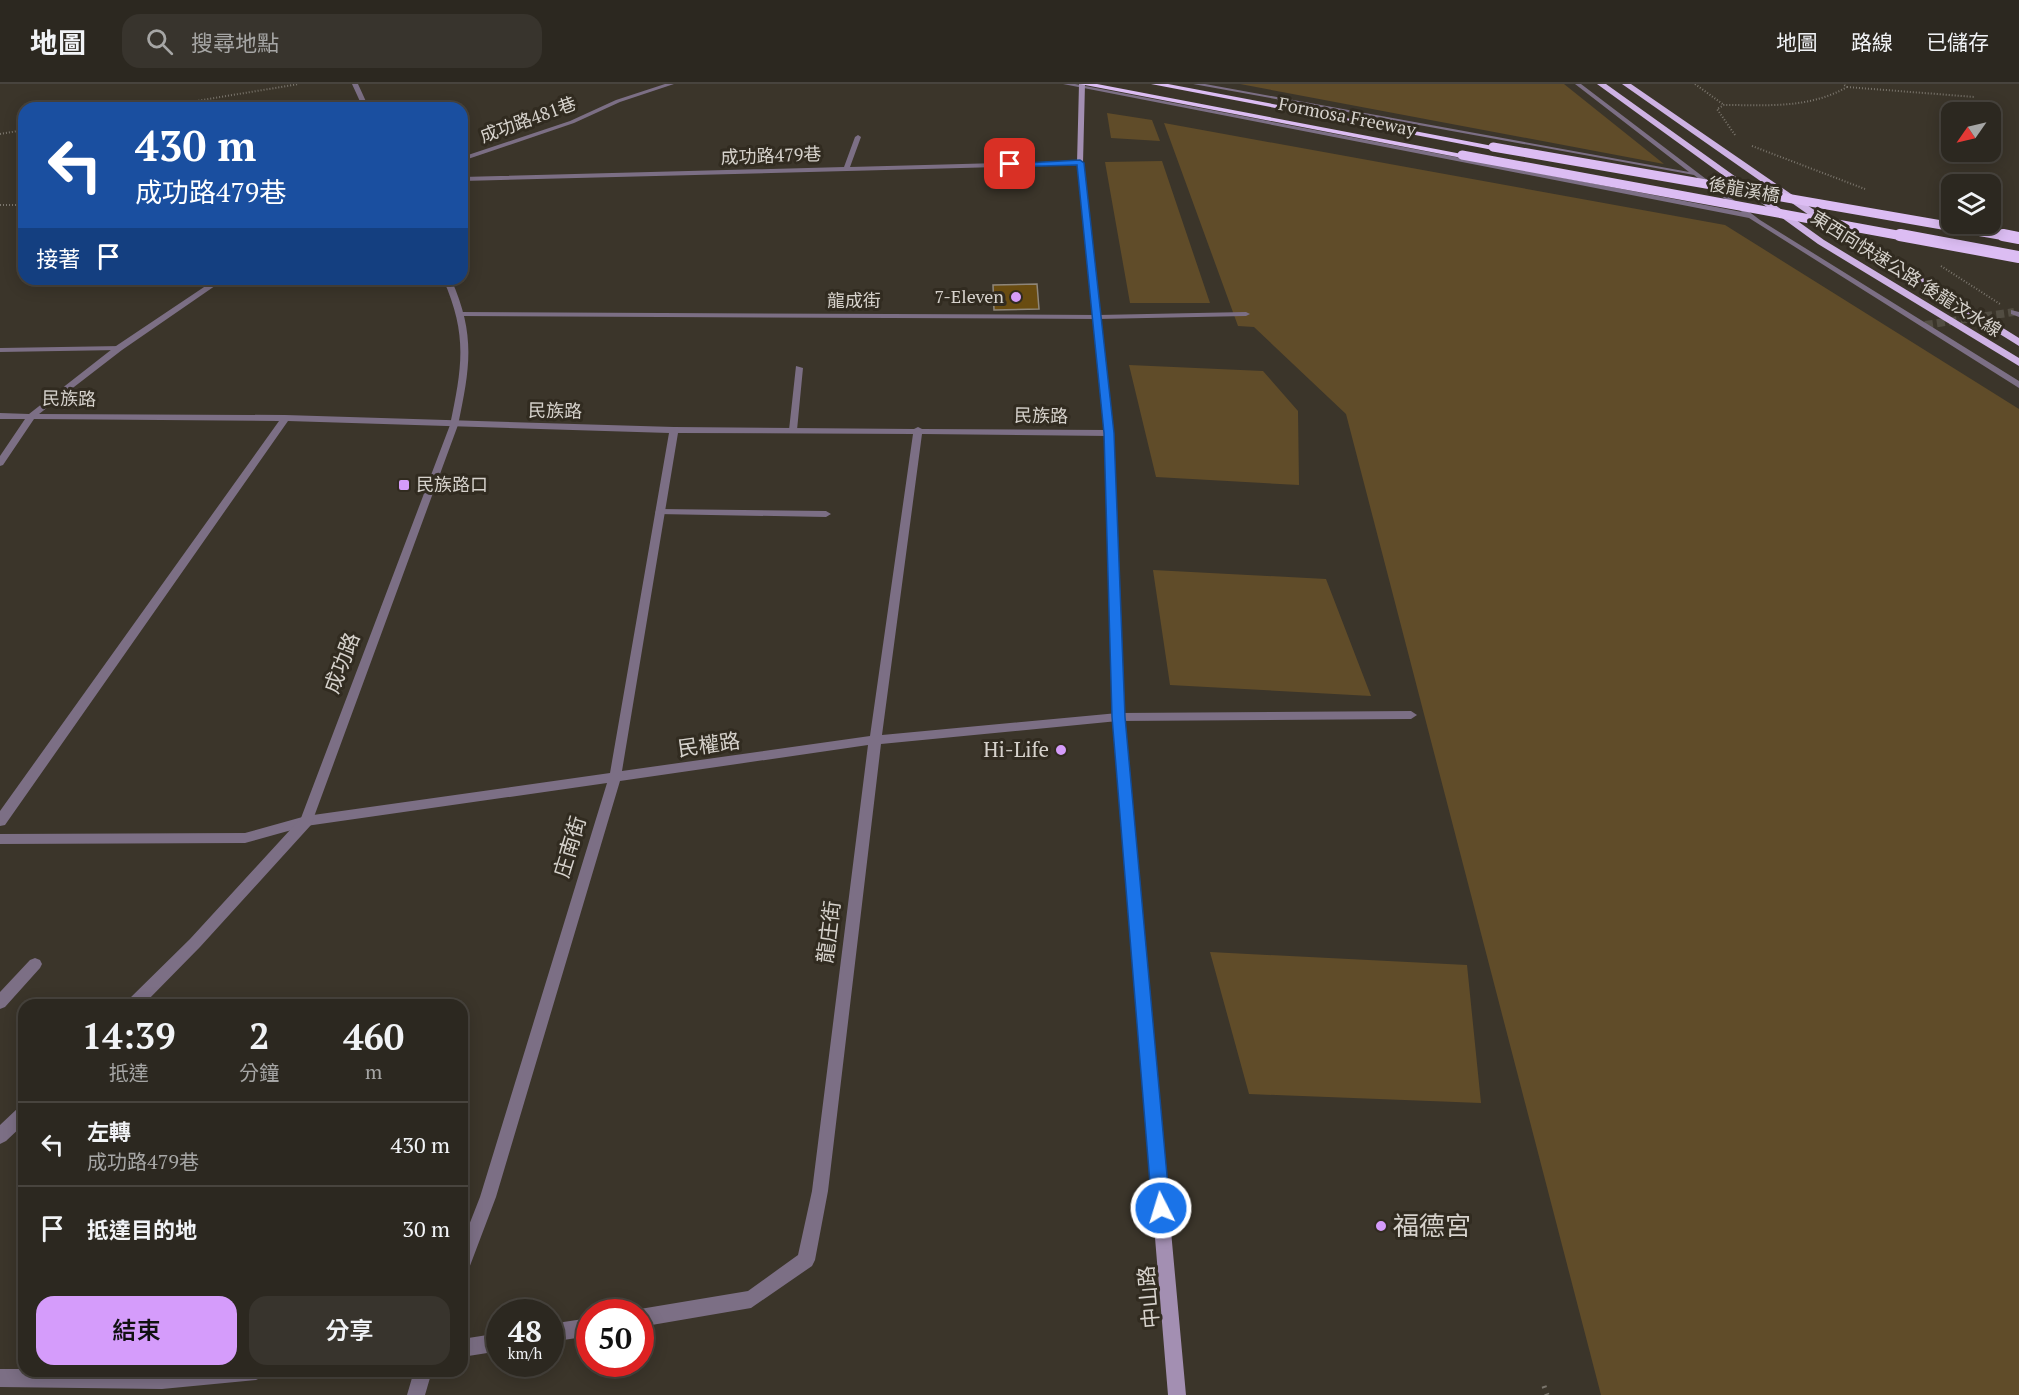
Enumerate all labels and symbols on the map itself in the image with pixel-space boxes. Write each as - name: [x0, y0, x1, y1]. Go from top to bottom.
- street label: 成功路481巷: [476, 91, 579, 148]
- street label: Formosa Freeway: [1276, 91, 1419, 141]
- north arrow: [1941, 102, 2001, 162]
- pin: [984, 138, 1035, 189]
- street label: 成功路479巷: [720, 141, 822, 169]
- street label: 後龍溪橋: [1707, 171, 1782, 207]
- street label: 東西向快速公路 後龍汶水線: [1807, 205, 2006, 342]
- place label: 7-Eleven: [935, 284, 1004, 308]
- street label: 龍成街: [827, 288, 881, 312]
- marker: 7-Eleven: [1009, 290, 1023, 304]
- street label: 民族路: [42, 386, 96, 410]
- street label: 民族路: [528, 398, 582, 422]
- street label: 民族路: [1014, 403, 1068, 427]
- place label: 民族路口: [416, 472, 488, 496]
- marker: 民族路口: [397, 478, 411, 492]
- street label: 成功路: [317, 628, 365, 697]
- street label: 民權路: [676, 726, 742, 762]
- place label: Hi-Life: [983, 735, 1049, 763]
- marker: Hi-Life: [1054, 743, 1068, 757]
- street label: 庄南街: [546, 812, 592, 881]
- street label: 龍庄街: [810, 899, 846, 965]
- position arrow: [1129, 1176, 1193, 1240]
- place label: 福德宮: [1393, 1208, 1471, 1242]
- marker: 福德宮: [1374, 1219, 1388, 1233]
- street label: 中山路: [1131, 1264, 1165, 1330]
- speed limit sign: 50: [576, 1299, 654, 1377]

